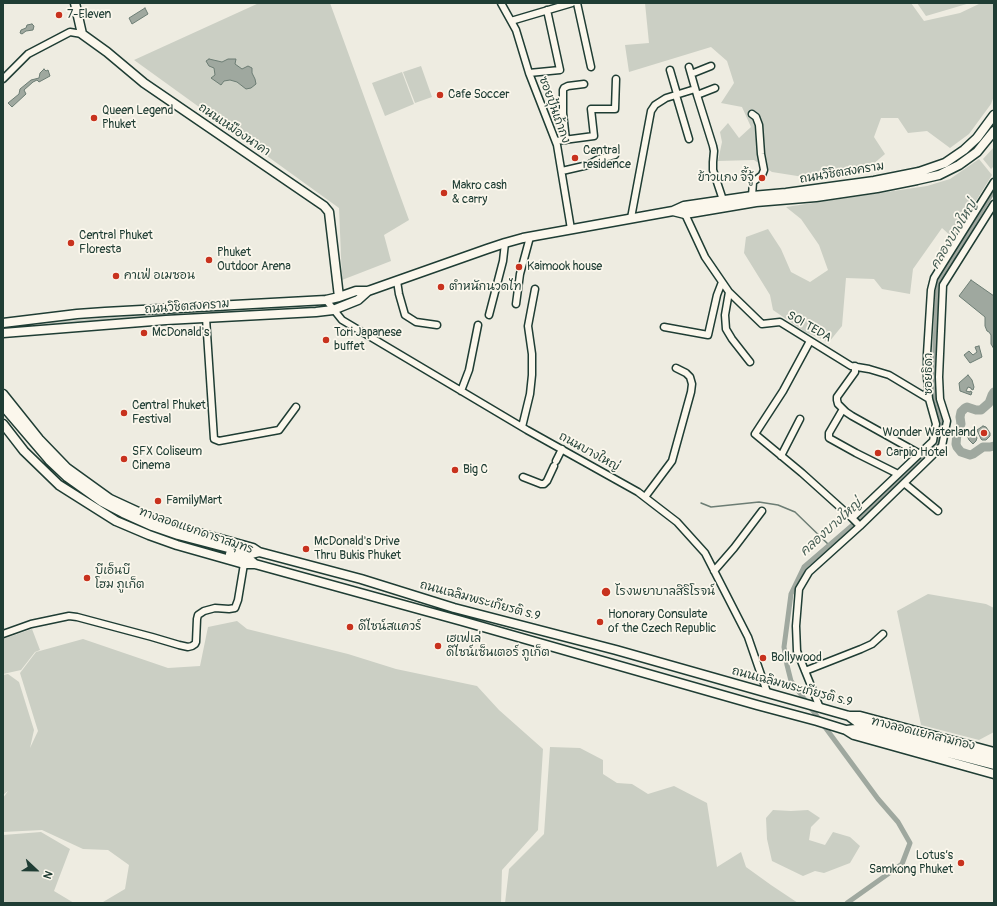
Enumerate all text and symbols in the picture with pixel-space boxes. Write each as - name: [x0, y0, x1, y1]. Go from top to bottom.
- place label: 7-Eleven: [67, 8, 111, 22]
- marker: 7-Eleven: [54, 10, 64, 20]
- street label: ซอยปุ้นเถ้ากง: [535, 75, 573, 145]
- place label: Cafe Soccer: [448, 88, 509, 102]
- marker: Cafe Soccer: [435, 90, 445, 100]
- street label: ถนนเหมืองนาคา: [195, 101, 273, 159]
- place label: Queen Legend Phuket: [102, 104, 173, 132]
- marker: Queen Legend Phuket: [89, 113, 99, 123]
- place label: Central residence: [583, 144, 631, 172]
- marker: Central residence: [570, 153, 580, 163]
- street label: ถนนวิชิตสงคราม: [799, 159, 885, 187]
- place label: ข้าวแกง จี้จู้: [698, 171, 754, 185]
- marker: ข้าวแกง จี้จู้: [757, 173, 767, 183]
- place label: Makro cash & carry: [452, 179, 507, 207]
- marker: Makro cash & carry: [439, 188, 449, 198]
- water label: คลองบางใหญ่: [927, 198, 981, 272]
- place label: Central Phuket Floresta: [79, 229, 153, 257]
- marker: Central Phuket Floresta: [66, 238, 76, 248]
- place label: Phuket Outdoor Arena: [217, 246, 291, 274]
- marker: Phuket Outdoor Arena: [204, 255, 214, 265]
- place label: Kaimook house: [527, 260, 602, 274]
- marker: Kaimook house: [514, 262, 524, 272]
- place label: คาเฟ่ อเมซอน: [124, 269, 195, 283]
- marker: คาเฟ่ อเมซอน: [111, 271, 121, 281]
- place label: ตำหนักนวดไท: [449, 280, 522, 294]
- marker: ตำหนักนวดไท: [436, 282, 446, 292]
- street label: ถนนวิชิตสงคราม: [144, 297, 230, 317]
- street label: SOI TEDA: [784, 309, 834, 345]
- place label: McDonald's: [152, 326, 209, 340]
- place label: Tori Japanese buffet: [334, 326, 402, 354]
- marker: McDonald's: [139, 328, 149, 338]
- marker: Tori Japanese buffet: [321, 335, 331, 345]
- street label: ซอยธิดา: [922, 353, 936, 395]
- place label: Central Phuket Festival: [132, 399, 206, 427]
- marker: Central Phuket Festival: [119, 408, 129, 418]
- place label: Wonder Waterland: [883, 426, 976, 440]
- marker: Wonder Waterland: [979, 428, 989, 438]
- street label: ถนนบางใหญ่: [556, 429, 622, 475]
- place label: SFX Coliseum Cinema: [132, 445, 202, 473]
- place label: Carpio Hotel: [886, 446, 948, 460]
- marker: Carpio Hotel: [873, 448, 883, 458]
- marker: SFX Coliseum Cinema: [119, 454, 129, 464]
- place label: Big C: [463, 463, 488, 477]
- marker: Big C: [450, 465, 460, 475]
- place label: FamilyMart: [166, 494, 222, 508]
- marker: FamilyMart: [153, 496, 163, 506]
- water label: คลองบางใหญ่: [797, 496, 865, 560]
- street label: ทางลอดแยกดาราสมุทร: [137, 505, 255, 557]
- place label: McDonald's Drive Thru Bukis Phuket: [314, 535, 401, 563]
- marker: McDonald's Drive Thru Bukis Phuket: [301, 544, 311, 554]
- place label: บีเอ็นบี โฮม ภูเก็ต: [95, 564, 145, 592]
- marker: บีเอ็นบี โฮม ภูเก็ต: [82, 573, 92, 583]
- street label: ถนนเฉลิมพระเกียรติ ร.9: [418, 578, 542, 624]
- place label: โรงพยาบาลสิริโรจน์: [615, 585, 715, 599]
- marker: โรงพยาบาลสิริโรจน์: [600, 586, 612, 598]
- place label: Honorary Consulate of the Czech Republic: [608, 608, 716, 636]
- marker: Honorary Consulate of the Czech Republic: [595, 617, 605, 627]
- place label: ดีไซน์สแควร์: [358, 620, 421, 634]
- marker: ดีไซน์สแควร์: [345, 622, 355, 632]
- place label: เฮเฟเล่ ดีไซน์เซ็นเตอร์ ภูเก็ต: [446, 632, 550, 660]
- marker: เฮเฟเล่ ดีไซน์เซ็นเตอร์ ภูเก็ต: [433, 641, 443, 651]
- place label: Bollywood: [771, 651, 822, 665]
- marker: Bollywood: [758, 653, 768, 663]
- street label: ถนนเฉลิมพระเกียรติ ร.9: [730, 664, 854, 710]
- street label: ทางลอดแยกสามกอง: [870, 714, 976, 754]
- place label: Lotus’s Samkong Phuket: [869, 849, 953, 877]
- north arrow: [16, 850, 56, 890]
- marker: Lotus’s Samkong Phuket: [956, 858, 966, 868]
- text: N: [40, 869, 55, 881]

